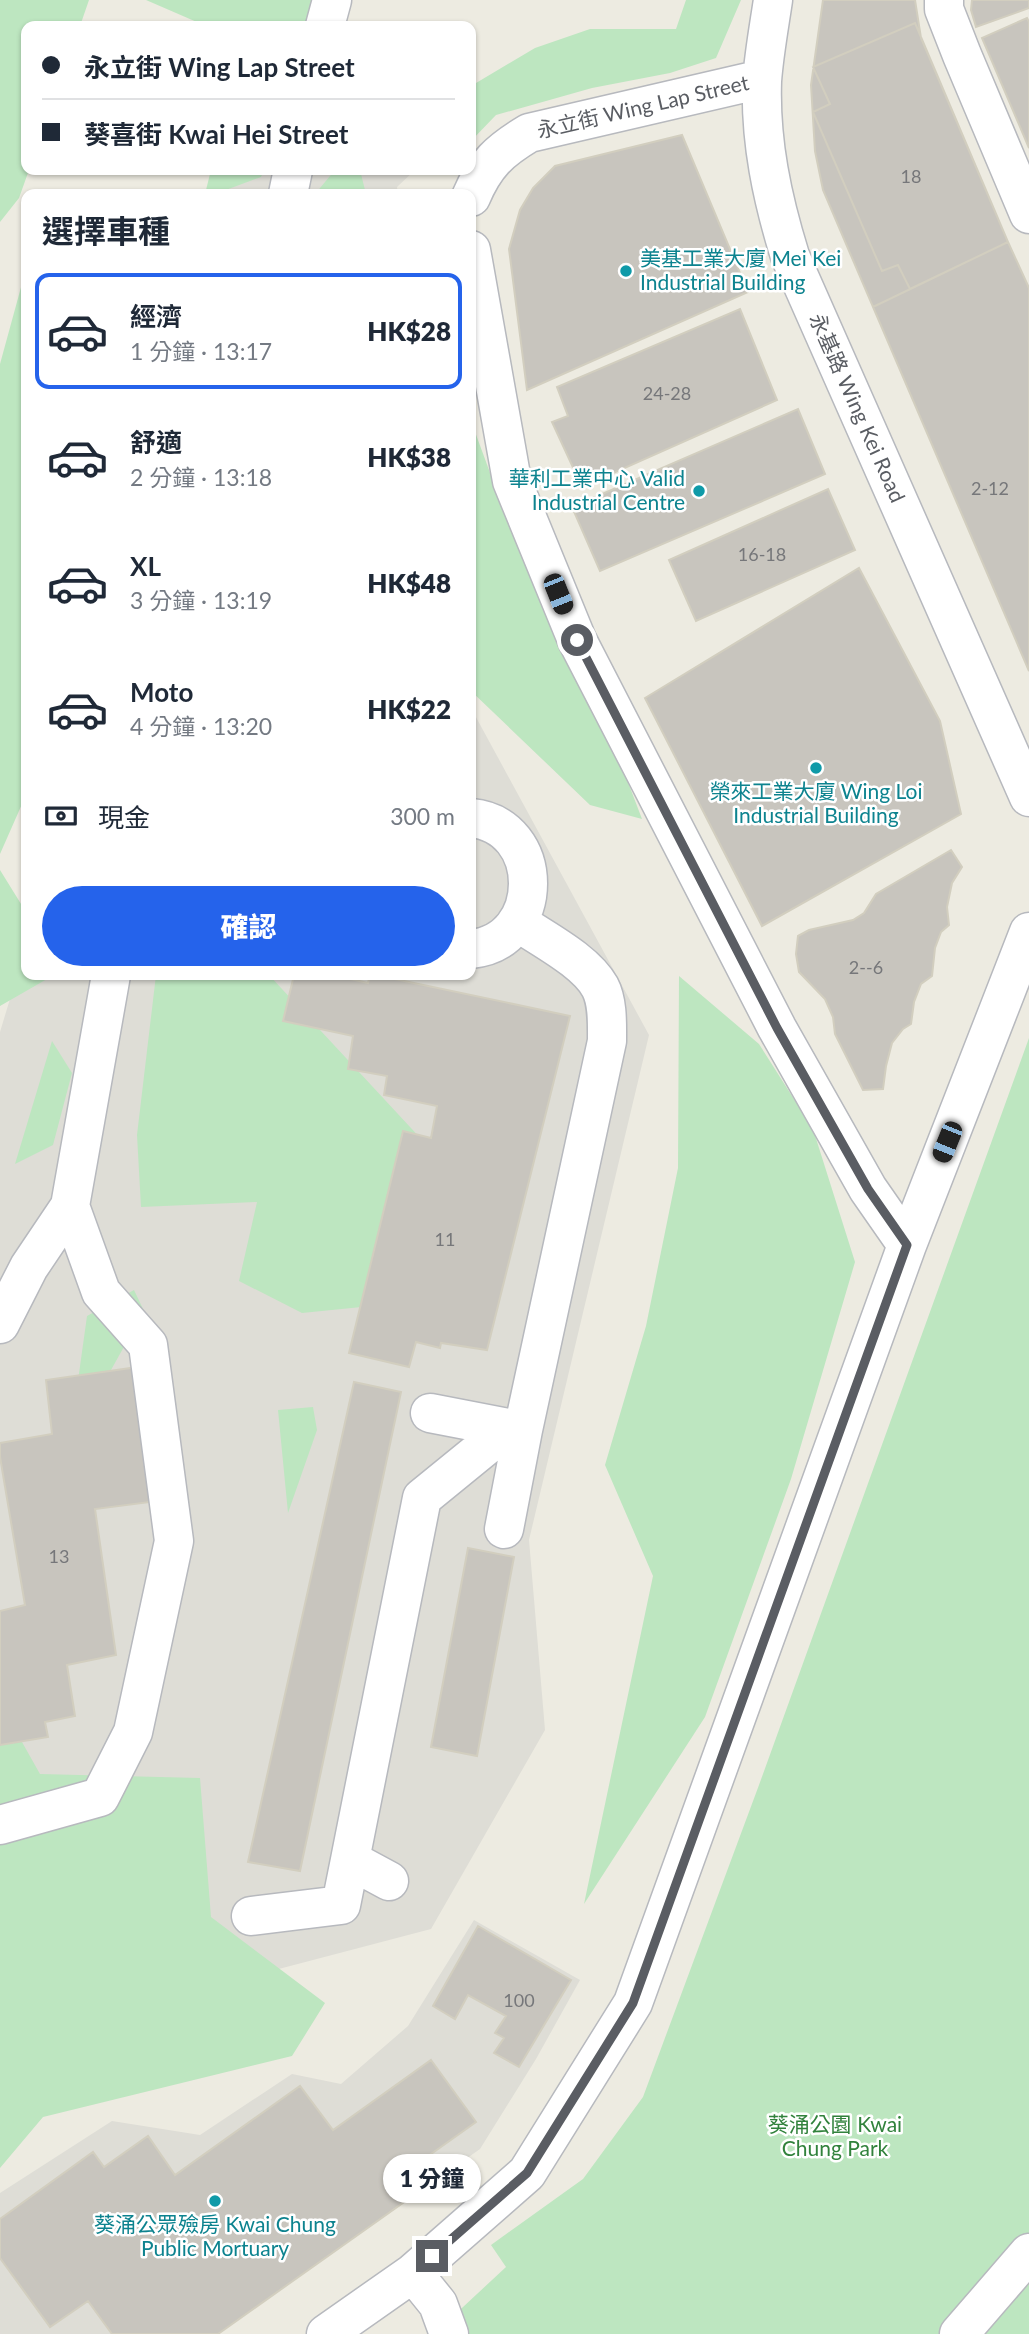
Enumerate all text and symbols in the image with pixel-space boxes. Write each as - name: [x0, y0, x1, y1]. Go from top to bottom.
- text: 永立街 Wing Lap Street: [84, 51, 355, 83]
- street label: 永立街 Wing Lap Street: [534, 69, 752, 142]
- text: 葵喜街 Kwai Hei Street: [84, 118, 348, 150]
- house number: 18: [901, 165, 921, 187]
- text: 選擇車種: [42, 211, 170, 250]
- place label: 美基工業大廈 Mei Kei Industrial Building: [640, 245, 841, 294]
- marker: 美基工業大廈 Mei Kei Industrial Building: [618, 263, 634, 279]
- icon: car: [46, 300, 109, 363]
- text: 經濟: [130, 300, 182, 332]
- street label: 永基路 Wing Kei Road: [805, 309, 911, 506]
- text: HK$28: [367, 315, 451, 347]
- text: 1 分鐘 · 13:17: [130, 337, 272, 365]
- house number: 24-28: [643, 382, 691, 404]
- icon: car: [46, 426, 109, 489]
- text: 舒適: [130, 426, 182, 458]
- text: HK$38: [367, 441, 451, 473]
- text: 2 分鐘 · 13:18: [130, 463, 272, 491]
- place label: 華利工業中心 Valid Industrial Centre: [509, 465, 685, 514]
- house number: 2-12: [971, 477, 1009, 499]
- marker: 華利工業中心 Valid Industrial Centre: [691, 483, 707, 499]
- house number: 16-18: [738, 543, 786, 565]
- text: XL: [130, 550, 161, 582]
- icon: car: [46, 552, 109, 615]
- text: HK$48: [367, 567, 451, 599]
- car: [541, 571, 576, 617]
- text: 3 分鐘 · 13:19: [130, 586, 272, 614]
- route start: [561, 624, 593, 656]
- text: Moto: [130, 676, 193, 708]
- icon: car: [46, 678, 109, 741]
- text: HK$22: [367, 693, 451, 725]
- text: 4 分鐘 · 13:20: [130, 712, 272, 740]
- marker: 榮來工業大廈 Wing Loi Industrial Building: [808, 760, 824, 776]
- place label: 榮來工業大廈 Wing Loi Industrial Building: [709, 778, 923, 827]
- icon: cash: [42, 797, 80, 835]
- text: 現金: [98, 801, 150, 833]
- text: 300 m: [390, 802, 455, 830]
- button: 確認: [42, 886, 455, 966]
- house number: 2--6: [849, 956, 883, 978]
- car: [930, 1119, 965, 1165]
- house number: 11: [435, 1228, 455, 1250]
- house number: 13: [49, 1545, 69, 1567]
- house number: 100: [503, 1989, 535, 2011]
- park label: 葵涌公園 Kwai Chung Park: [768, 2111, 902, 2160]
- callout: 1 分鐘: [383, 2154, 481, 2204]
- text: 1 分鐘: [400, 2164, 464, 2192]
- marker: 葵涌公眾殮房 Kwai Chung Public Mortuary: [207, 2193, 223, 2209]
- place label: 葵涌公眾殮房 Kwai Chung Public Mortuary: [94, 2211, 336, 2260]
- route end: [416, 2240, 448, 2272]

